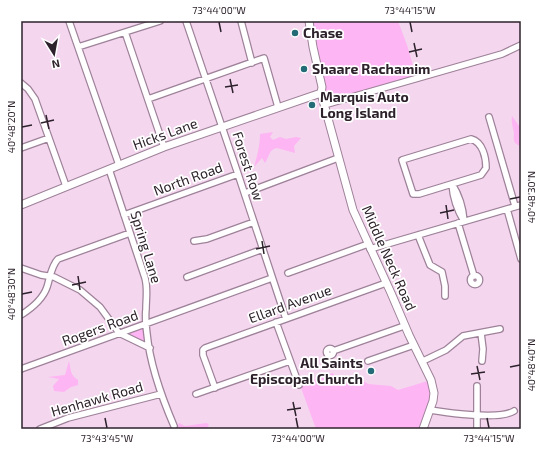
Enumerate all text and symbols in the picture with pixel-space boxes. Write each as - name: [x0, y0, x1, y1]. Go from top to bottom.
- text: 73°44'00"W: [192, 4, 246, 16]
- text: 73°44'15"W: [384, 4, 436, 16]
- place label: Chase: [303, 24, 343, 41]
- marker: Chase: [290, 28, 300, 38]
- north arrow: [34, 34, 74, 74]
- text: N: [51, 57, 61, 71]
- place label: Shaare Rachamim: [312, 60, 430, 77]
- marker: Shaare Rachamim: [299, 64, 309, 74]
- place label: Marquis Auto Long Island: [320, 88, 409, 121]
- marker: Marquis Auto Long Island: [307, 100, 317, 110]
- text: 40°48'20"N: [5, 101, 17, 153]
- street label: Hicks Lane: [130, 114, 199, 153]
- street label: Forest Row: [229, 129, 268, 203]
- street label: North Road: [151, 158, 225, 199]
- text: 40°48'30"N: [525, 171, 537, 223]
- street label: Middle Neck Road: [359, 203, 420, 313]
- street label: Spring Lane: [127, 209, 166, 285]
- text: 40°48'30"N: [5, 268, 17, 320]
- street label: Ellard Avenue: [246, 281, 334, 326]
- street label: Rogers Road: [59, 306, 140, 349]
- text: 40°48'40"N: [525, 339, 537, 391]
- place label: All Saints Episcopal Church: [250, 354, 363, 387]
- marker: All Saints Episcopal Church: [366, 366, 376, 376]
- street label: Henhawk Road: [49, 377, 145, 420]
- text: 73°43'45"W: [81, 432, 134, 444]
- text: 73°44'00"W: [271, 432, 325, 444]
- text: 73°44'15"W: [463, 432, 515, 444]

